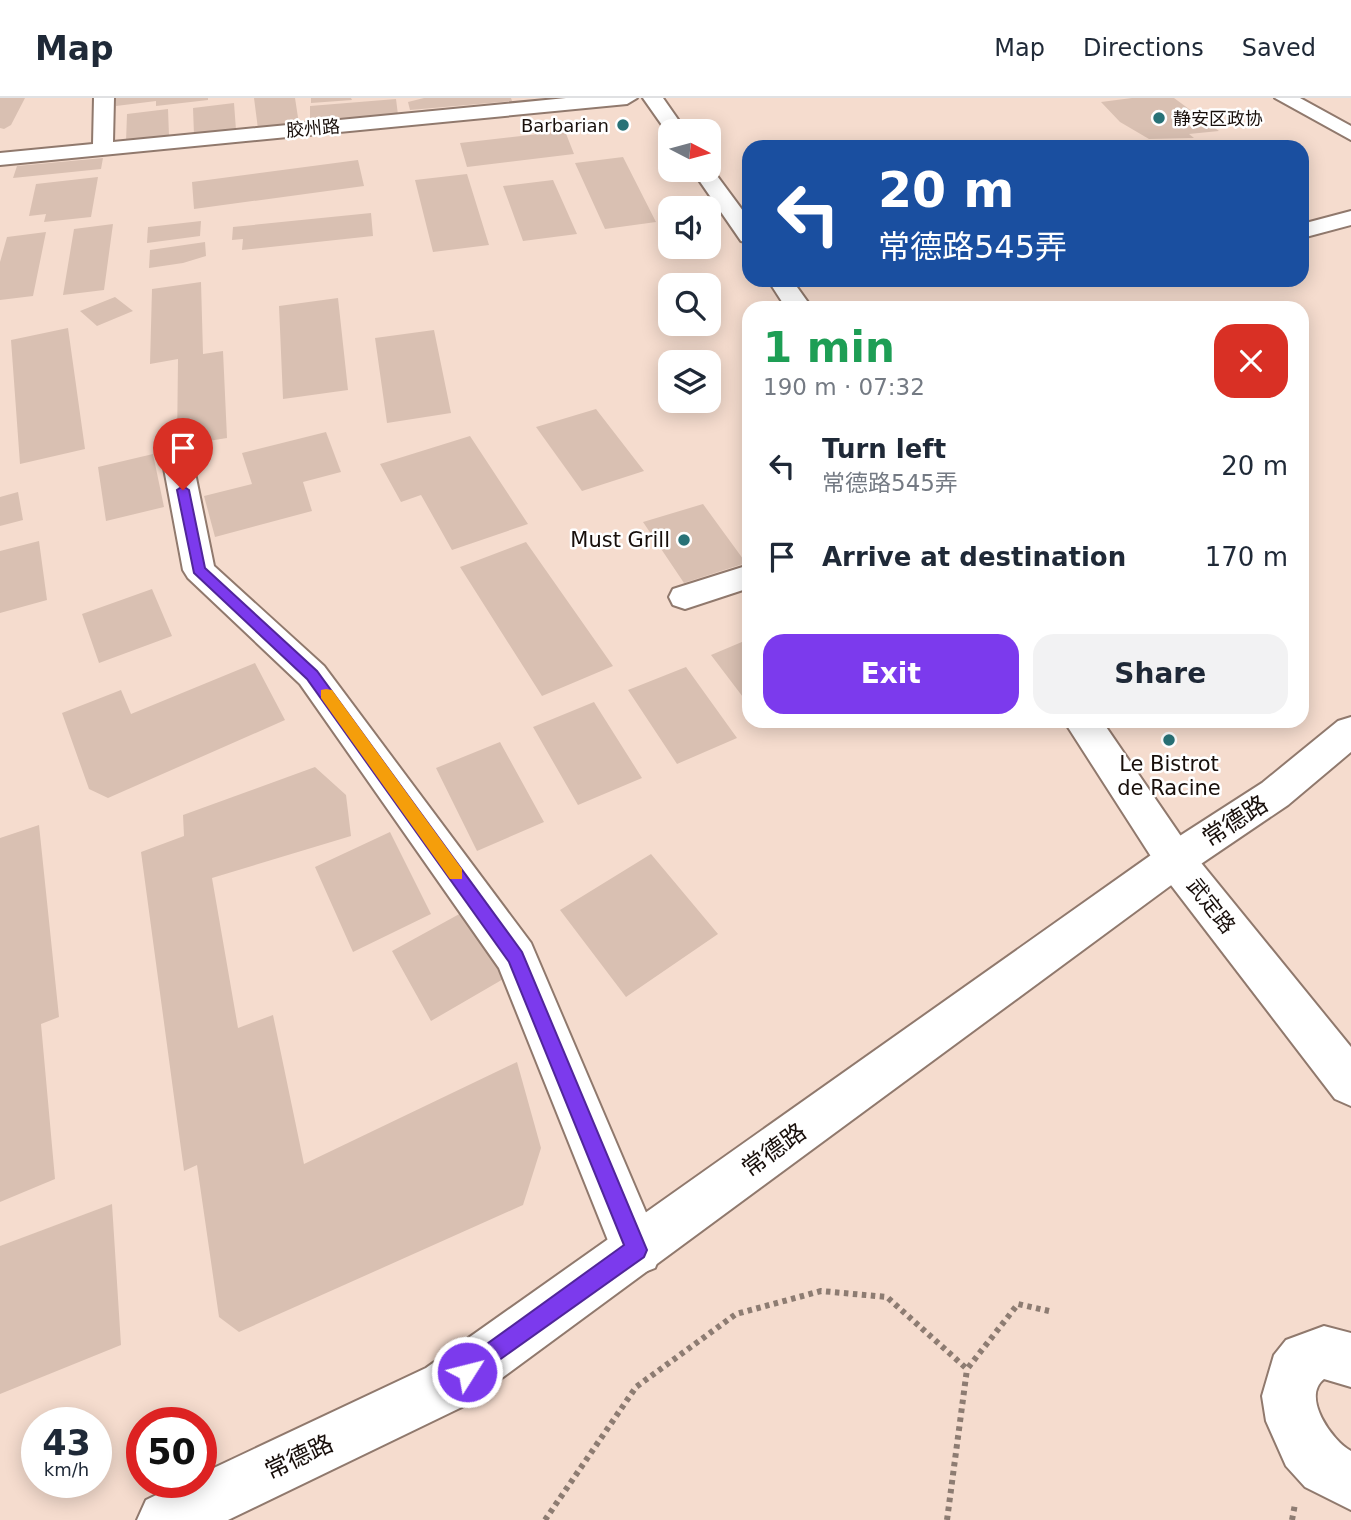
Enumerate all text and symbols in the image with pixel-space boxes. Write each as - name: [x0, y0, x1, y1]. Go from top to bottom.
- text: Map: [35, 29, 114, 68]
- text: Map: [994, 34, 1045, 62]
- text: Directions: [1083, 34, 1204, 62]
- text: Saved: [1242, 34, 1316, 62]
- place label: 静安区政协: [1173, 108, 1263, 129]
- marker: 静安区政协: [1151, 110, 1167, 126]
- street label: 胶州路: [285, 115, 341, 141]
- place label: Barbarian: [521, 115, 609, 136]
- marker: Barbarian: [615, 117, 631, 133]
- north arrow: [658, 119, 721, 182]
- map controls: [658, 119, 721, 413]
- text: 20 m: [878, 162, 1014, 219]
- icon: left: [763, 168, 854, 259]
- button: sound: [658, 196, 721, 259]
- text: 常德路545弄: [878, 228, 1067, 266]
- button: search: [658, 273, 721, 336]
- text: 1 min: [763, 323, 895, 372]
- button: close: [1214, 324, 1288, 398]
- button: layers: [658, 350, 721, 413]
- text: 190 m · 07:32: [763, 374, 925, 400]
- pin: [153, 418, 213, 490]
- icon: arrive: [164, 429, 202, 467]
- text: Turn left: [822, 434, 946, 464]
- icon: left: [763, 447, 801, 485]
- text: 20 m: [1221, 451, 1288, 481]
- text: 常德路545弄: [822, 470, 958, 496]
- place label: Must Grill: [570, 528, 670, 552]
- marker: Must Grill: [676, 532, 692, 548]
- icon: arrive: [763, 538, 801, 576]
- text: Arrive at destination: [822, 542, 1126, 572]
- text: 170 m: [1205, 542, 1288, 572]
- button: Exit: [763, 634, 1019, 714]
- button: Share: [1033, 634, 1288, 714]
- marker: Le Bistrot de Racine: [1161, 732, 1177, 748]
- place label: Le Bistrot de Racine: [1117, 752, 1221, 800]
- street label: 常德路: [1197, 790, 1273, 852]
- street label: 武定路: [1182, 874, 1240, 938]
- street label: 常德路: [737, 1118, 811, 1182]
- position arrow: [430, 1335, 504, 1409]
- speed limit sign: 50: [126, 1407, 217, 1498]
- text: 43: [42, 1423, 91, 1463]
- street label: 常德路: [260, 1429, 338, 1485]
- text: km/h: [44, 1459, 89, 1480]

